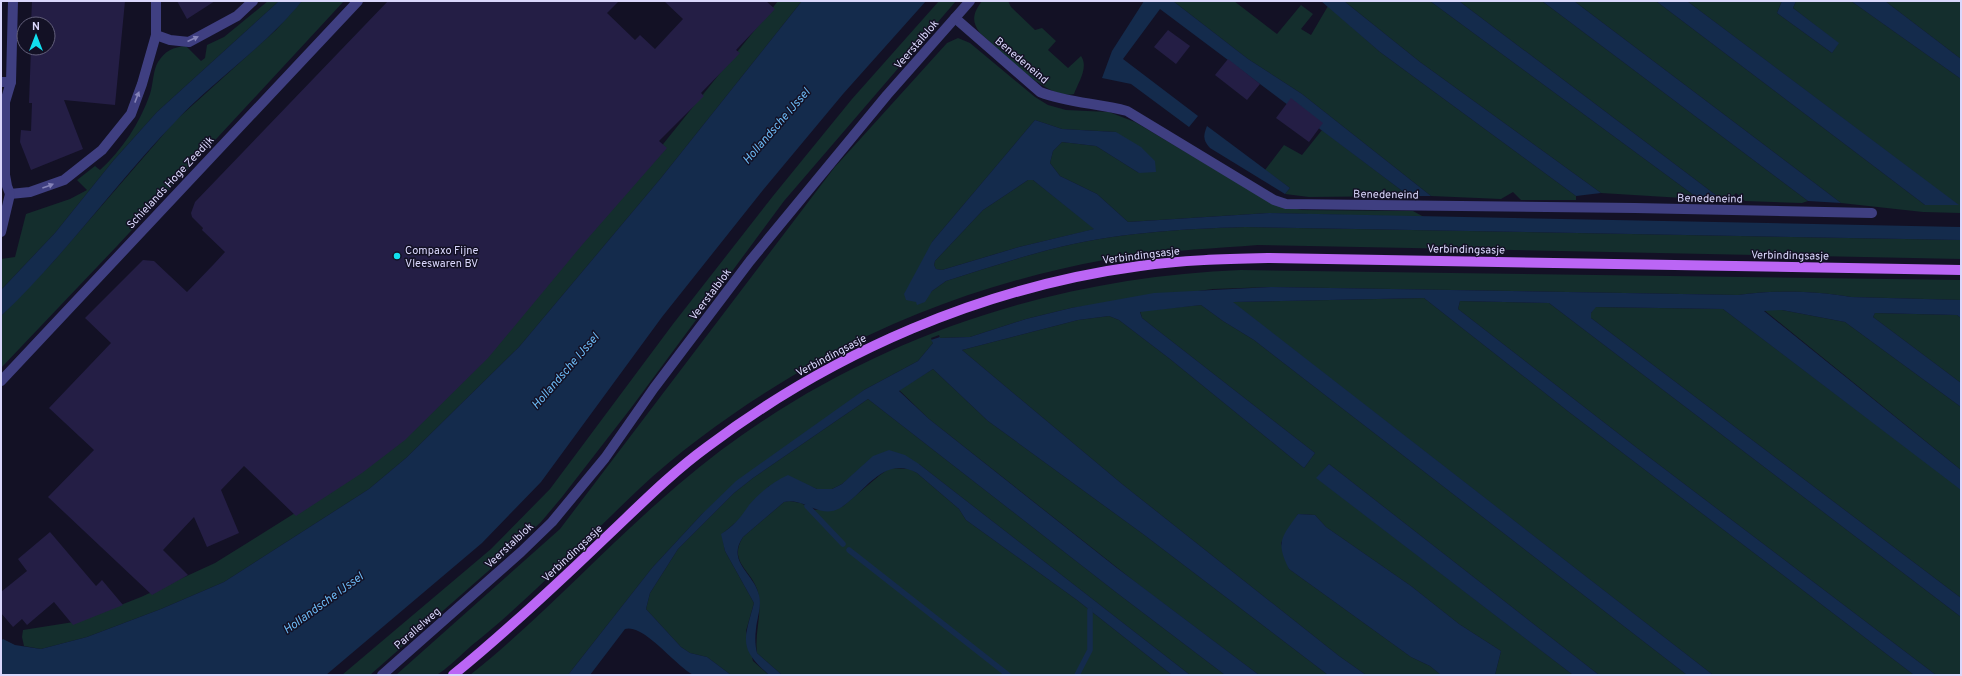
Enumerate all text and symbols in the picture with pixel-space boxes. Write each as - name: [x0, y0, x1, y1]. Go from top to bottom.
- north arrow: [16, 16, 56, 56]
- street label: Veerstalblok: [891, 17, 942, 72]
- text: N: [32, 20, 40, 34]
- street label: Benedeneind: [992, 34, 1051, 87]
- one-way arrow: [187, 36, 199, 42]
- water label: Hollandsche IJssel: [739, 85, 815, 168]
- one-way arrow: [135, 90, 141, 102]
- street label: Schielands Hoge Zeedijk: [124, 133, 217, 232]
- one-way arrow: [42, 182, 54, 188]
- street label: Benedeneind: [1353, 187, 1419, 203]
- street label: Benedeneind: [1677, 191, 1743, 207]
- street label: Verbindingsasje: [1427, 242, 1505, 258]
- place label: Compaxo Fijne Vleeswaren BV: [405, 244, 479, 271]
- street label: Verbindingsasje: [1102, 244, 1181, 268]
- street label: Verbindingsasje: [1751, 248, 1829, 264]
- marker: Compaxo Fijne Vleeswaren BV: [392, 251, 402, 261]
- street label: Veerstalblok: [687, 266, 735, 323]
- water label: Hollandsche IJssel: [528, 330, 604, 413]
- street label: Verbindingsasje: [794, 331, 869, 380]
- street label: Veerstalblok: [483, 520, 537, 572]
- street label: Verbindingsasje: [539, 522, 606, 585]
- water label: Hollandsche IJssel: [280, 569, 368, 638]
- street label: Parallelweg: [392, 605, 444, 653]

